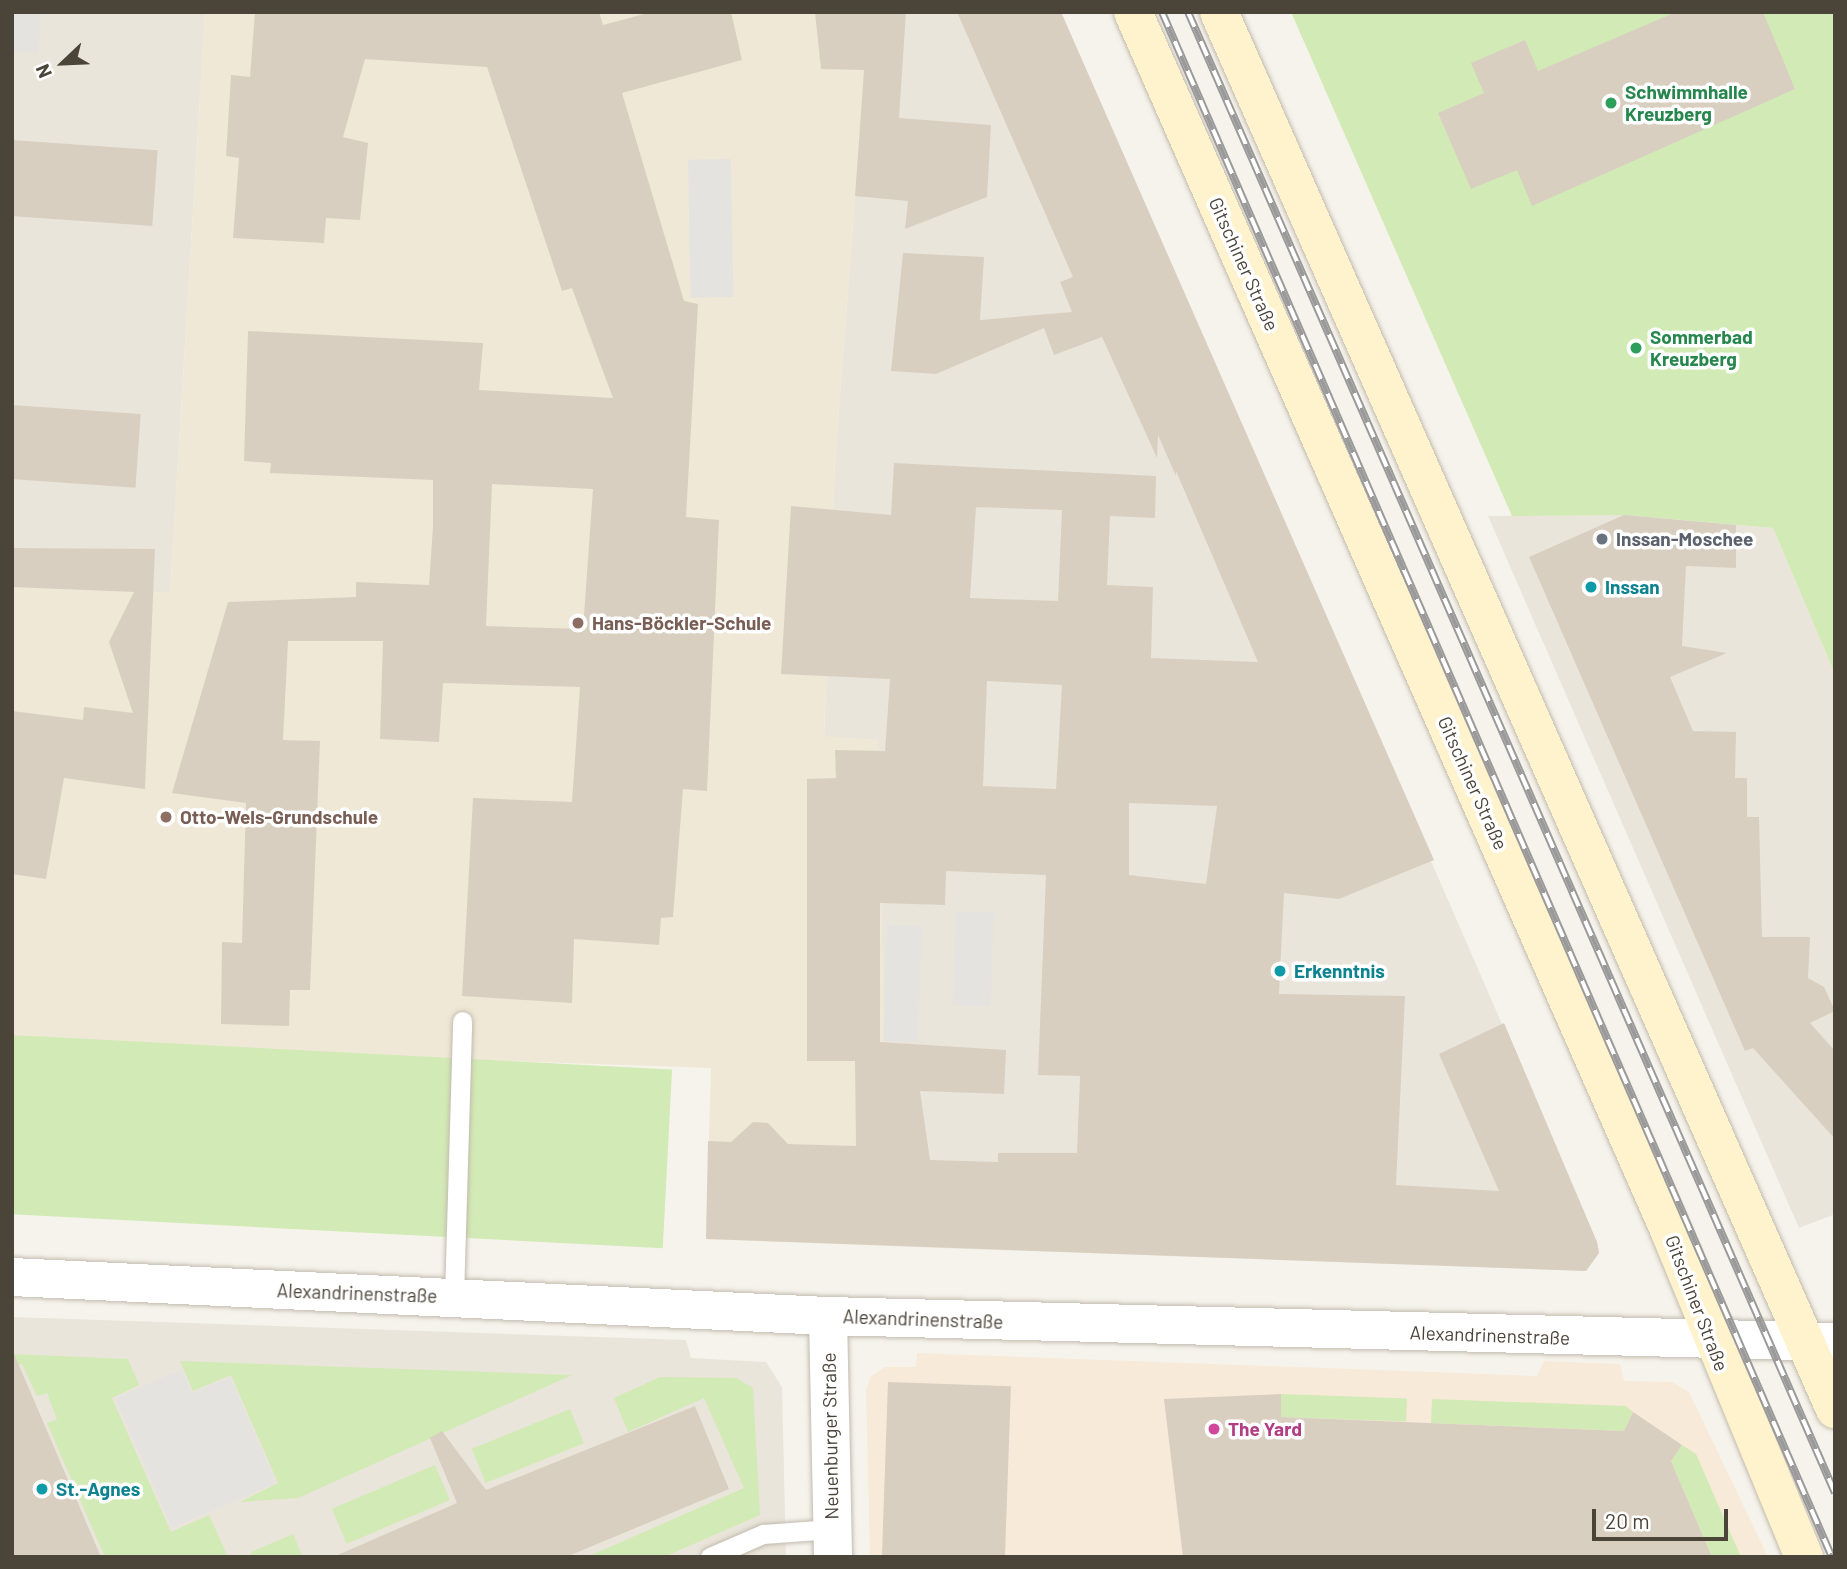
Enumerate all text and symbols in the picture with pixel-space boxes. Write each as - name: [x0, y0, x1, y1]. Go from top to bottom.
- north arrow: [28, 28, 98, 98]
- text: N: [30, 61, 56, 82]
- place label: Schwimmhalle Kreuzberg: [1625, 81, 1748, 125]
- marker: Schwimmhalle Kreuzberg: [1603, 95, 1619, 111]
- street label: Gitschiner Straße: [1204, 194, 1284, 334]
- place label: Sommerbad Kreuzberg: [1650, 326, 1753, 370]
- marker: Sommerbad Kreuzberg: [1628, 340, 1644, 356]
- place label: Inssan-Moschee: [1616, 528, 1753, 550]
- marker: Inssan-Moschee: [1594, 531, 1610, 547]
- place label: Inssan: [1605, 576, 1660, 598]
- marker: Inssan: [1583, 579, 1599, 595]
- place label: Hans-Böckler-Schule: [592, 612, 771, 634]
- marker: Hans-Böckler-Schule: [570, 615, 586, 631]
- street label: Gitschiner Straße: [1433, 713, 1513, 853]
- place label: Otto-Wels-Grundschule: [180, 806, 378, 828]
- marker: Otto-Wels-Grundschule: [158, 809, 174, 825]
- place label: Erkenntnis: [1294, 960, 1385, 982]
- marker: Erkenntnis: [1272, 963, 1288, 979]
- street label: Gitschiner Straße: [1661, 1232, 1733, 1374]
- street label: Alexandrinenstraße: [276, 1279, 438, 1307]
- street label: Alexandrinenstraße: [842, 1305, 1004, 1333]
- street label: Alexandrinenstraße: [1409, 1321, 1571, 1349]
- street label: Neuenburger Straße: [817, 1352, 843, 1520]
- place label: The Yard: [1228, 1418, 1302, 1440]
- marker: The Yard: [1206, 1421, 1222, 1437]
- place label: St.-Agnes: [56, 1478, 140, 1500]
- marker: St.-Agnes: [34, 1481, 50, 1497]
- scale bar: [1595, 1496, 1731, 1540]
- text: 20 m: [1605, 1508, 1650, 1533]

